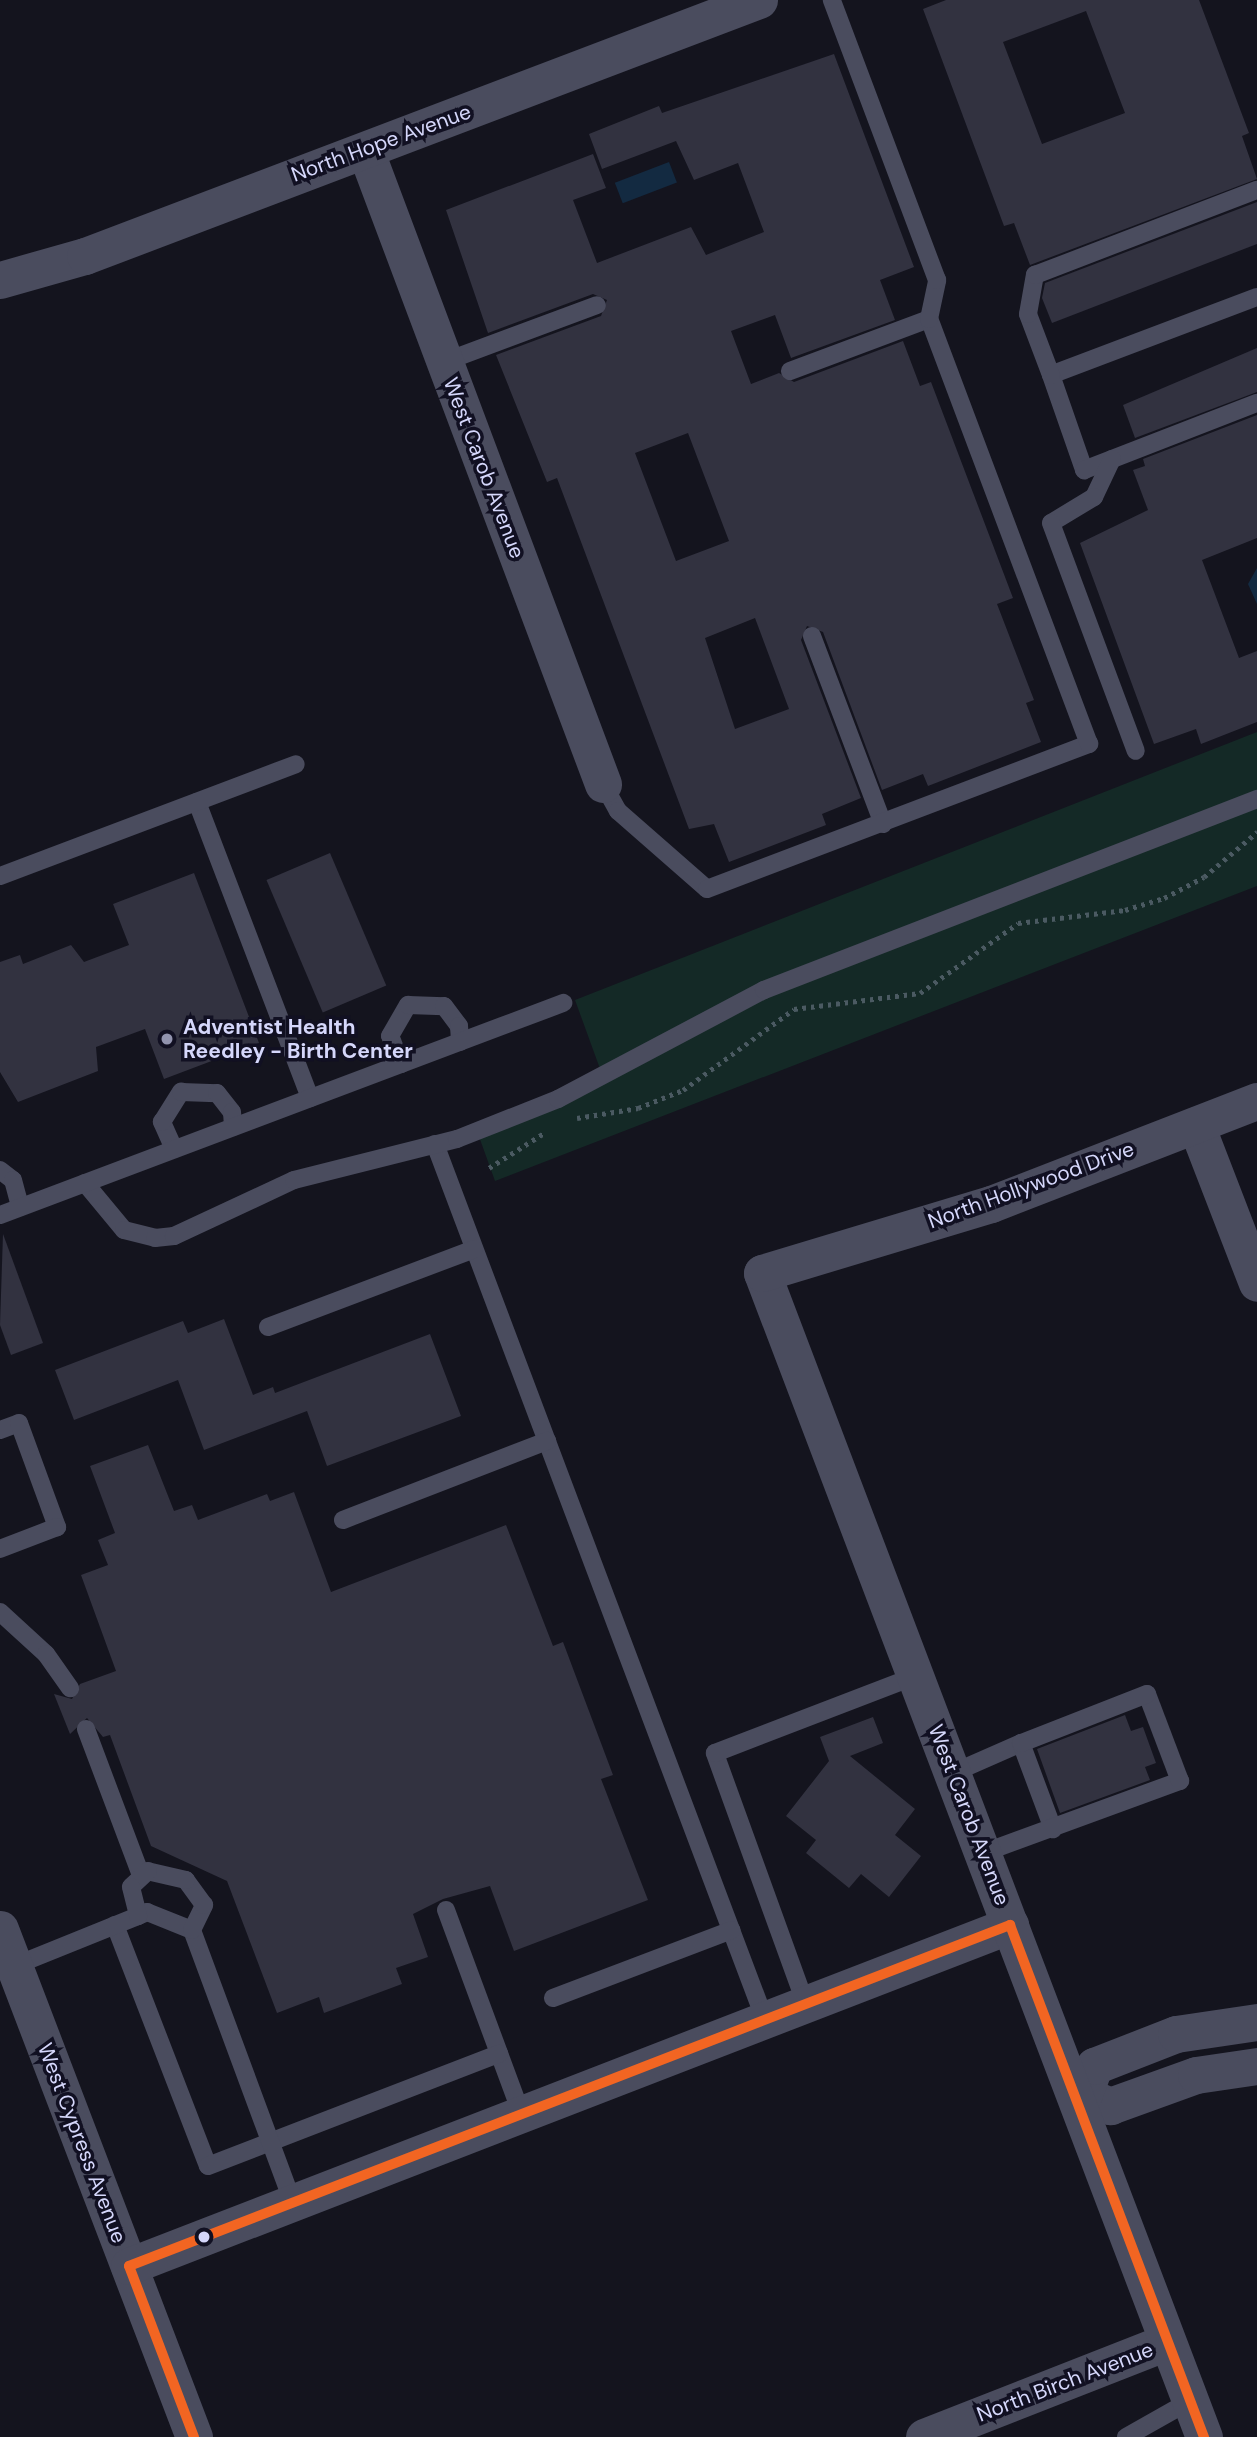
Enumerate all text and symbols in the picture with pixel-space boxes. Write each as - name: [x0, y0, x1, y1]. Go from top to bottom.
- street label: North Hope Avenue: [288, 99, 474, 187]
- street label: West Carob Avenue: [438, 374, 530, 562]
- place label: Adventist Health Reedley - Birth Center: [183, 1014, 413, 1064]
- marker: Adventist Health Reedley - Birth Center: [157, 1029, 177, 1049]
- street label: North Hollywood Drive: [925, 1136, 1137, 1234]
- street label: West Carob Avenue: [923, 1721, 1015, 1909]
- street label: West Cypress Avenue: [32, 2039, 132, 2247]
- unlabelled marker: [197, 2230, 211, 2244]
- street label: North Birch Avenue: [973, 2337, 1157, 2427]

